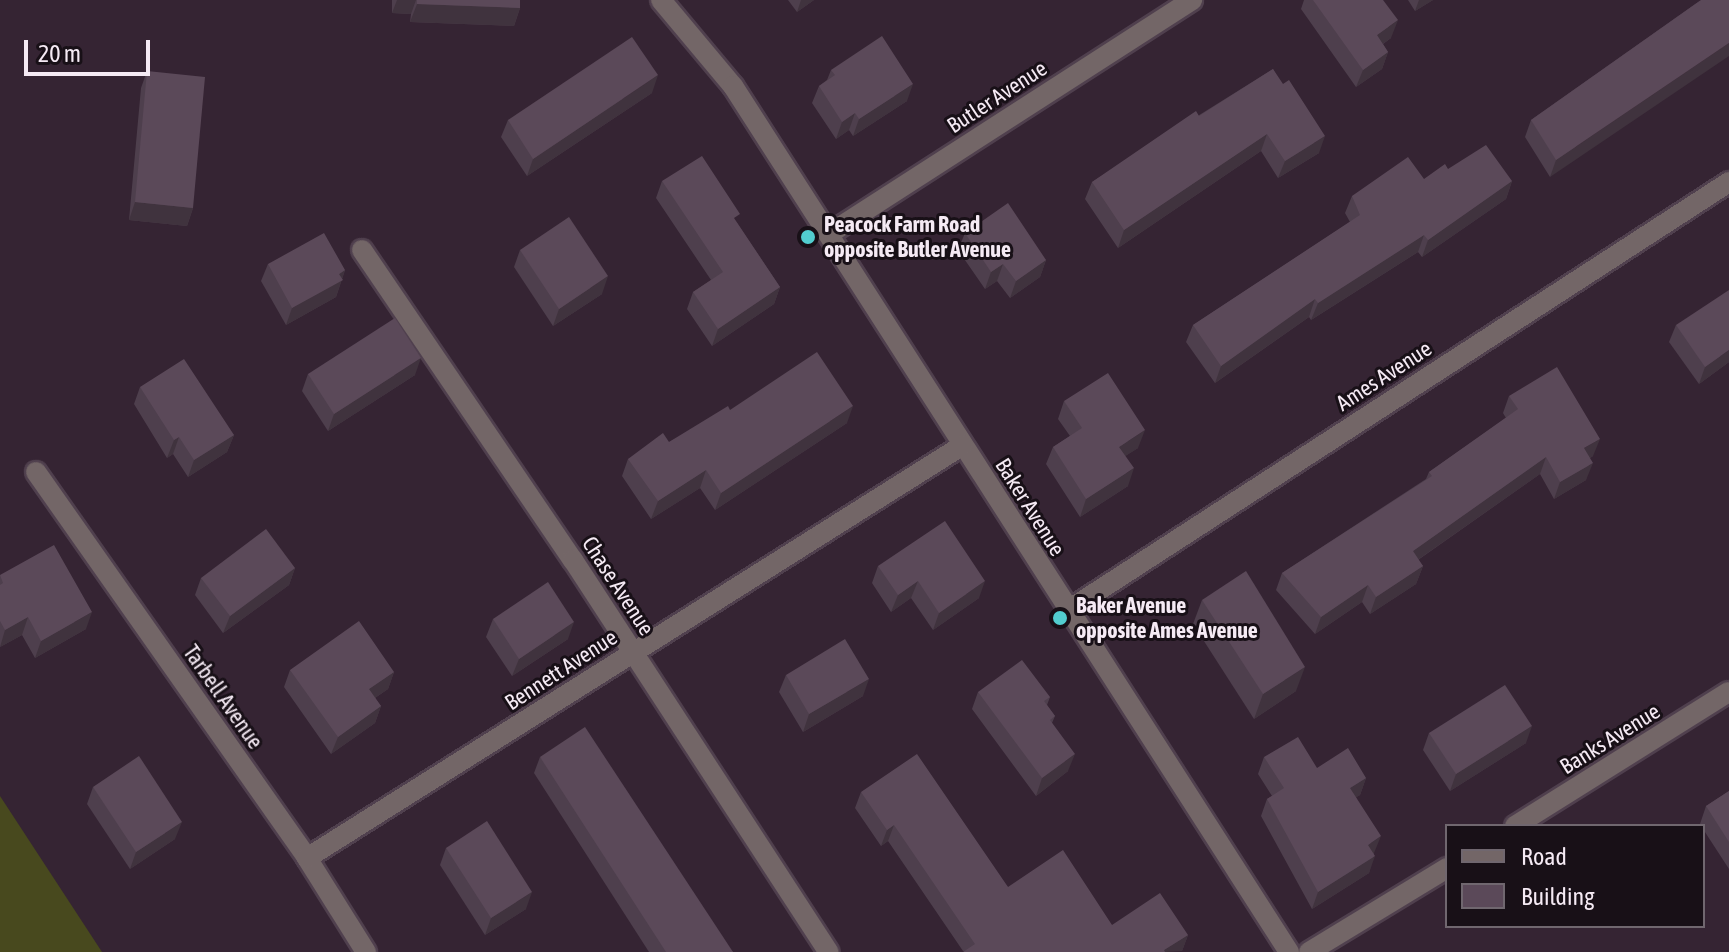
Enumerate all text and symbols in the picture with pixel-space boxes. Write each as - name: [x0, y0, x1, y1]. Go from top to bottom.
- scale bar: [28, 24, 154, 74]
- text: 20 m: [38, 40, 81, 67]
- street label: Butler Avenue: [942, 55, 1052, 139]
- place label: Peacock Farm Road opposite Butler Avenue: [824, 211, 1011, 262]
- marker: Peacock Farm Road opposite Butler Avenue: [799, 228, 817, 246]
- street label: Ames Avenue: [1331, 335, 1437, 417]
- street label: Baker Avenue: [990, 453, 1070, 561]
- street label: Chase Avenue: [576, 532, 660, 640]
- place label: Baker Avenue opposite Ames Avenue: [1076, 592, 1258, 644]
- marker: Baker Avenue opposite Ames Avenue: [1051, 609, 1069, 627]
- street label: Bennett Avenue: [500, 624, 622, 716]
- street label: Tarbell Avenue: [178, 640, 268, 754]
- street label: Banks Avenue: [1555, 698, 1665, 780]
- legend: [1445, 824, 1705, 928]
- text: Road: [1521, 843, 1567, 870]
- text: Building: [1521, 883, 1594, 910]

